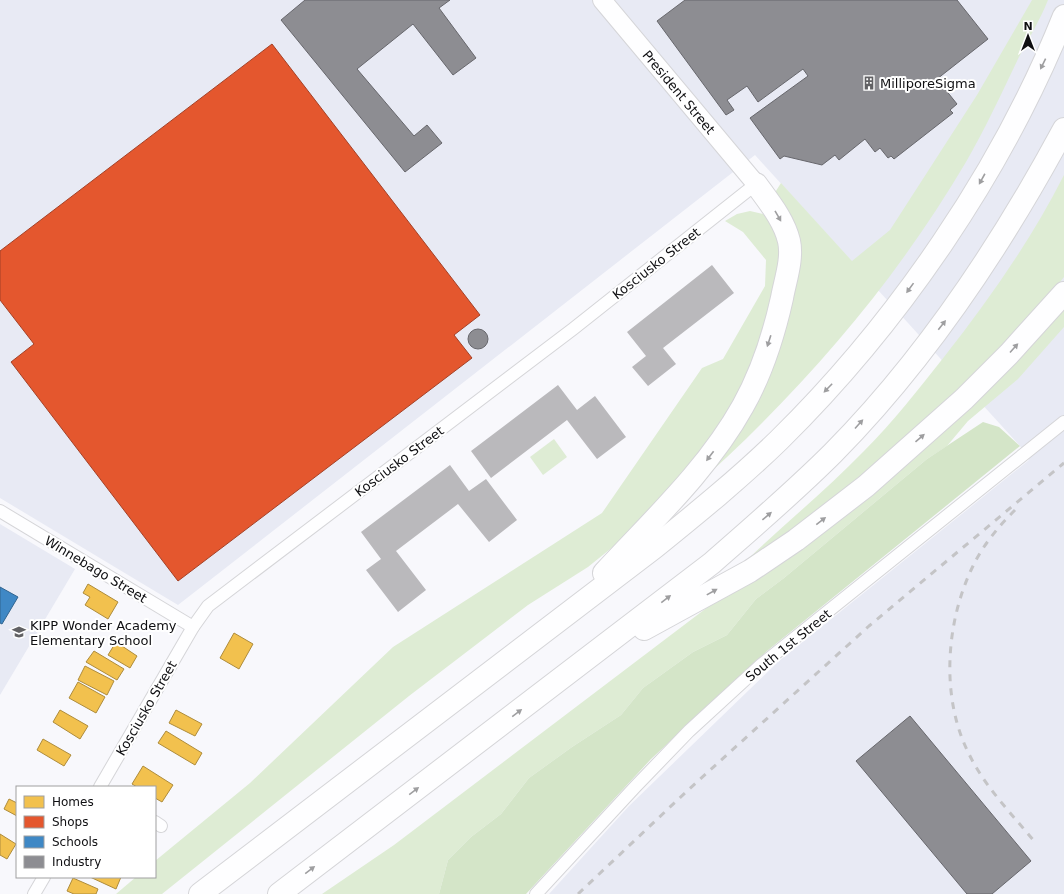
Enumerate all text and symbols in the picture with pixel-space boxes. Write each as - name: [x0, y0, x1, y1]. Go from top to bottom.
- north arrow: [1008, 16, 1048, 56]
- text: N: [1023, 20, 1033, 33]
- street label: President Street: [639, 47, 718, 137]
- one-way arrow: [1040, 59, 1046, 70]
- building icon: MilliporeSigma: [861, 75, 877, 91]
- place label: MilliporeSigma: [880, 76, 976, 91]
- one-way arrow: [979, 173, 986, 185]
- one-way arrow: [774, 210, 781, 222]
- street label: Kosciusko Street: [610, 225, 703, 302]
- one-way arrow: [906, 282, 914, 293]
- one-way arrow: [938, 319, 946, 330]
- one-way arrow: [766, 336, 772, 348]
- one-way arrow: [1009, 343, 1019, 353]
- one-way arrow: [823, 383, 833, 393]
- one-way arrow: [854, 419, 863, 430]
- street label: Kosciusko Street: [352, 423, 447, 500]
- one-way arrow: [916, 434, 925, 443]
- one-way arrow: [705, 450, 714, 461]
- one-way arrow: [761, 512, 772, 521]
- one-way arrow: [815, 517, 826, 526]
- street label: Winnebago Street: [42, 533, 150, 606]
- one-way arrow: [706, 589, 718, 595]
- one-way arrow: [661, 594, 672, 603]
- street label: South 1st Street: [743, 606, 834, 684]
- place label: KIPP Wonder Academy Elementary School: [30, 618, 177, 648]
- school or university icon: KIPP Wonder Academy Elementary School: [11, 624, 27, 640]
- street label: Kosciusko Street: [113, 658, 180, 758]
- one-way arrow: [511, 708, 522, 717]
- legend: [16, 786, 156, 878]
- one-way arrow: [408, 787, 419, 796]
- text: Homes: [52, 795, 94, 809]
- text: Shops: [52, 815, 88, 829]
- text: Schools: [52, 835, 98, 849]
- text: Industry: [52, 855, 101, 869]
- one-way arrow: [305, 866, 316, 875]

